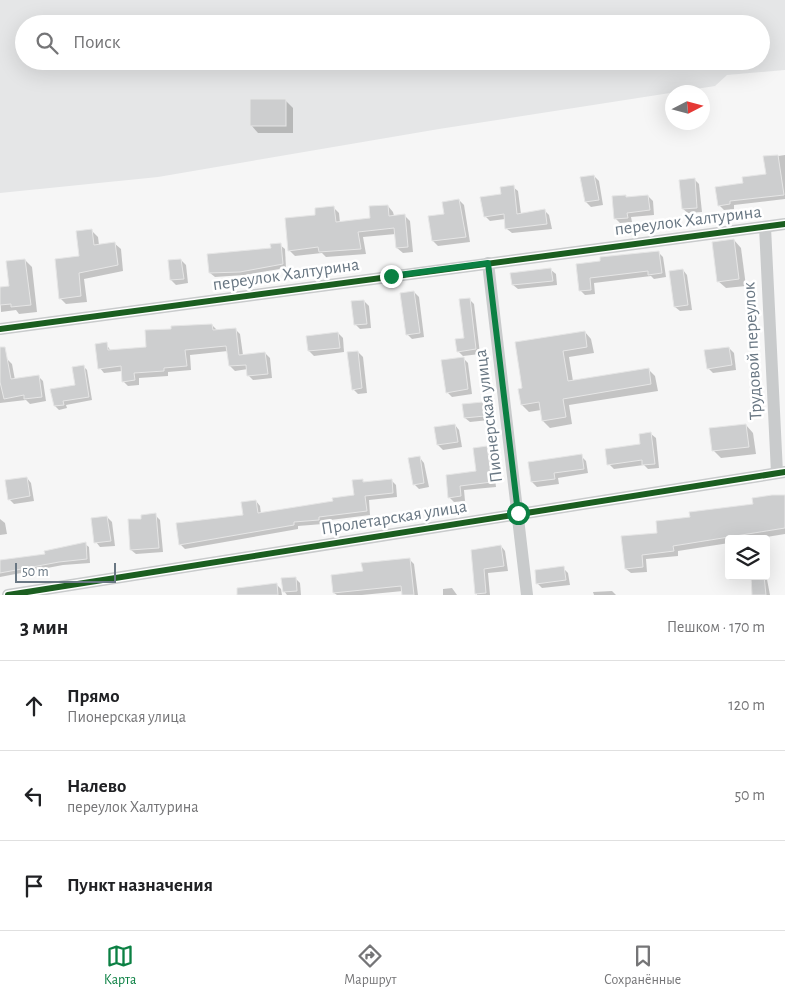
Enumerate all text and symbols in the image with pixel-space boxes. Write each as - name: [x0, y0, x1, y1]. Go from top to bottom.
- search box: [15, 15, 770, 70]
- icon: search: [33, 29, 61, 57]
- text: Поиск: [73, 33, 120, 52]
- north arrow: [665, 85, 710, 130]
- street label: переулок Халтурина: [613, 203, 763, 239]
- street label: переулок Халтурина: [211, 256, 361, 294]
- route end: [380, 265, 403, 288]
- street label: Трудовой переулок: [740, 281, 766, 420]
- street label: Пионерская улица: [472, 348, 506, 484]
- street label: Пролетарская улица: [320, 498, 468, 538]
- route start: [507, 502, 530, 525]
- map controls: [725, 535, 770, 580]
- button: layers: [725, 535, 770, 580]
- scale bar: [15, 560, 116, 583]
- text: 50 m: [22, 565, 49, 579]
- text: 3 мин: [20, 617, 68, 638]
- text: Пешком · 170 m: [667, 619, 765, 635]
- text: Прямо: [67, 687, 120, 706]
- icon: ahead: [20, 692, 48, 720]
- text: 120 m: [728, 697, 765, 713]
- text: Пионерская улица: [67, 709, 186, 725]
- text: Налево: [67, 777, 126, 796]
- icon: left: [20, 782, 48, 810]
- text: 50 m: [734, 787, 765, 803]
- text: переулок Халтурина: [67, 799, 199, 815]
- icon: arrive: [20, 872, 48, 900]
- text: Пункт назначения: [67, 876, 213, 895]
- tab: Карта: [104, 942, 137, 989]
- tab: Маршрут: [344, 942, 397, 989]
- tab: Сохранённые: [604, 942, 681, 989]

